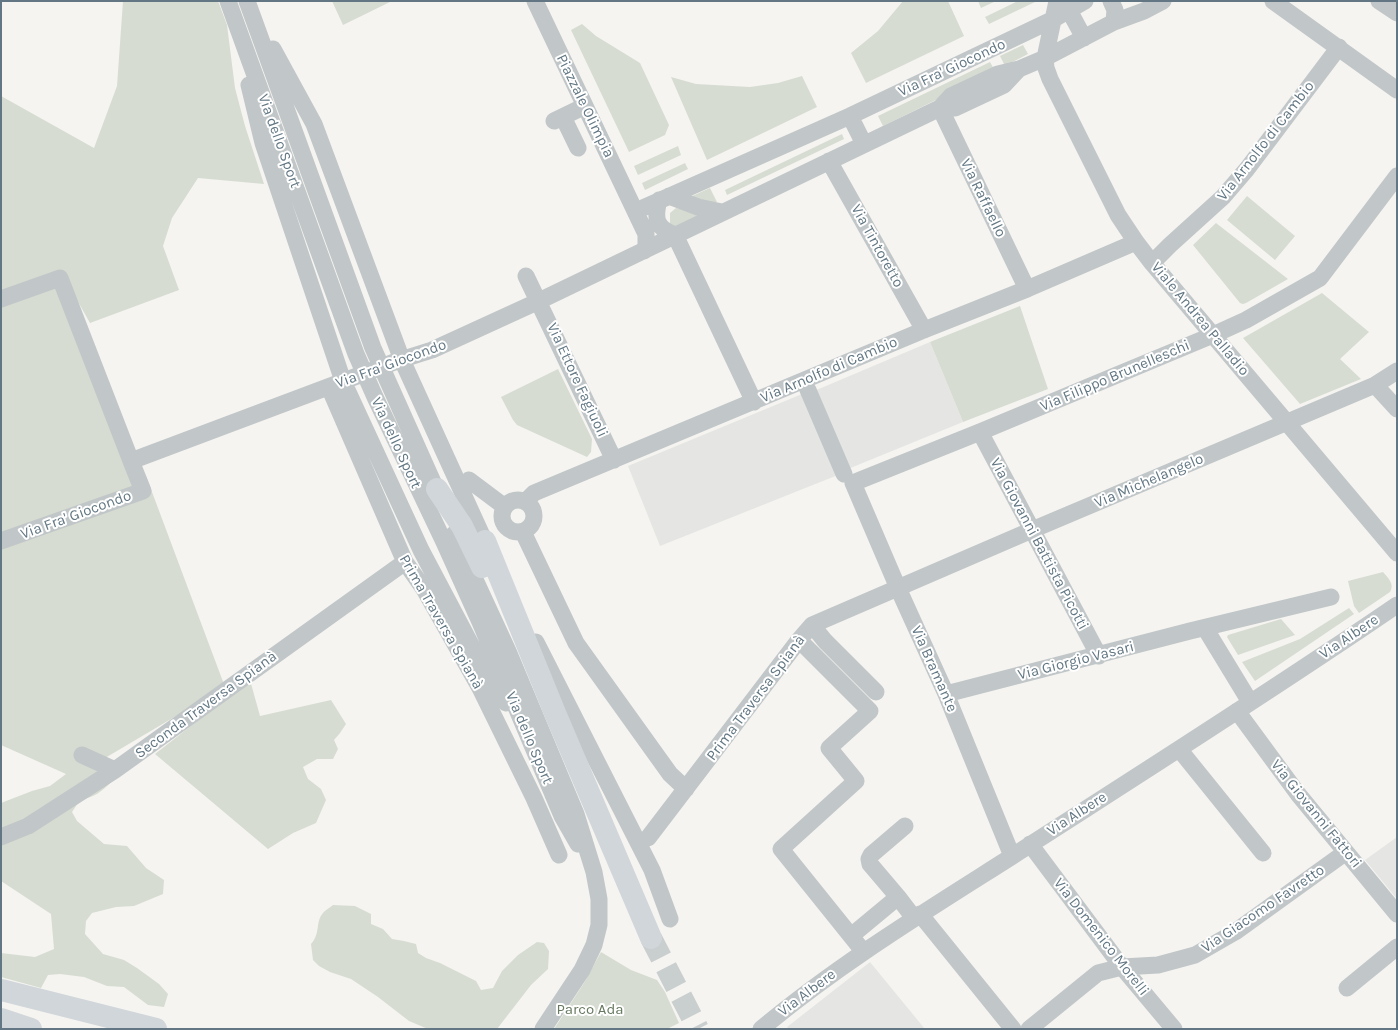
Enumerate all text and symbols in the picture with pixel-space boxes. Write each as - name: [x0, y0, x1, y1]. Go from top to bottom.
- street label: Via Fra' Giocondo: [896, 35, 1008, 101]
- street label: Piazzale Olimpia: [552, 51, 618, 161]
- street label: Via Arnolfo di Cambio: [1214, 78, 1318, 204]
- street label: Via dello Sport: [254, 92, 304, 190]
- street label: Via Raffaello: [956, 156, 1010, 240]
- street label: Via Tintoretto: [847, 201, 907, 291]
- street label: Viale Andrea Palladio: [1147, 258, 1253, 380]
- street label: Via Ettore Fagiuoli: [543, 320, 611, 440]
- street label: Via Arnolfo di Cambio: [758, 333, 900, 407]
- street label: Via Fra' Giocondo: [333, 336, 449, 392]
- street label: Via Filippo Brunelleschi: [1037, 336, 1193, 416]
- street label: Via dello Sport: [367, 395, 425, 491]
- street label: Via Michelangelo: [1092, 450, 1206, 512]
- street label: Via Giovanni Battista Picotti: [986, 455, 1092, 633]
- street label: Via Fra' Giocondo: [18, 487, 134, 543]
- street label: Prima Traversa Spianà: [395, 552, 487, 692]
- street label: Via Albere: [1316, 611, 1382, 663]
- street label: Via Bramante: [907, 623, 961, 715]
- street label: Prima Traversa Spianà: [703, 632, 809, 764]
- street label: Via Giorgio Vasari: [1016, 638, 1136, 684]
- street label: Seconda Traversa Spianà: [132, 648, 280, 762]
- street label: Via dello Sport: [501, 689, 557, 787]
- street label: Via Giovanni Fattori: [1267, 756, 1365, 872]
- street label: Via Albere: [1044, 788, 1110, 840]
- street label: Via Giacomo Favretto: [1198, 861, 1328, 957]
- street label: Via Domenico Morelli: [1049, 875, 1153, 999]
- street label: Via Albere: [775, 966, 839, 1020]
- park label: Parco Ada: [556, 1001, 624, 1019]

